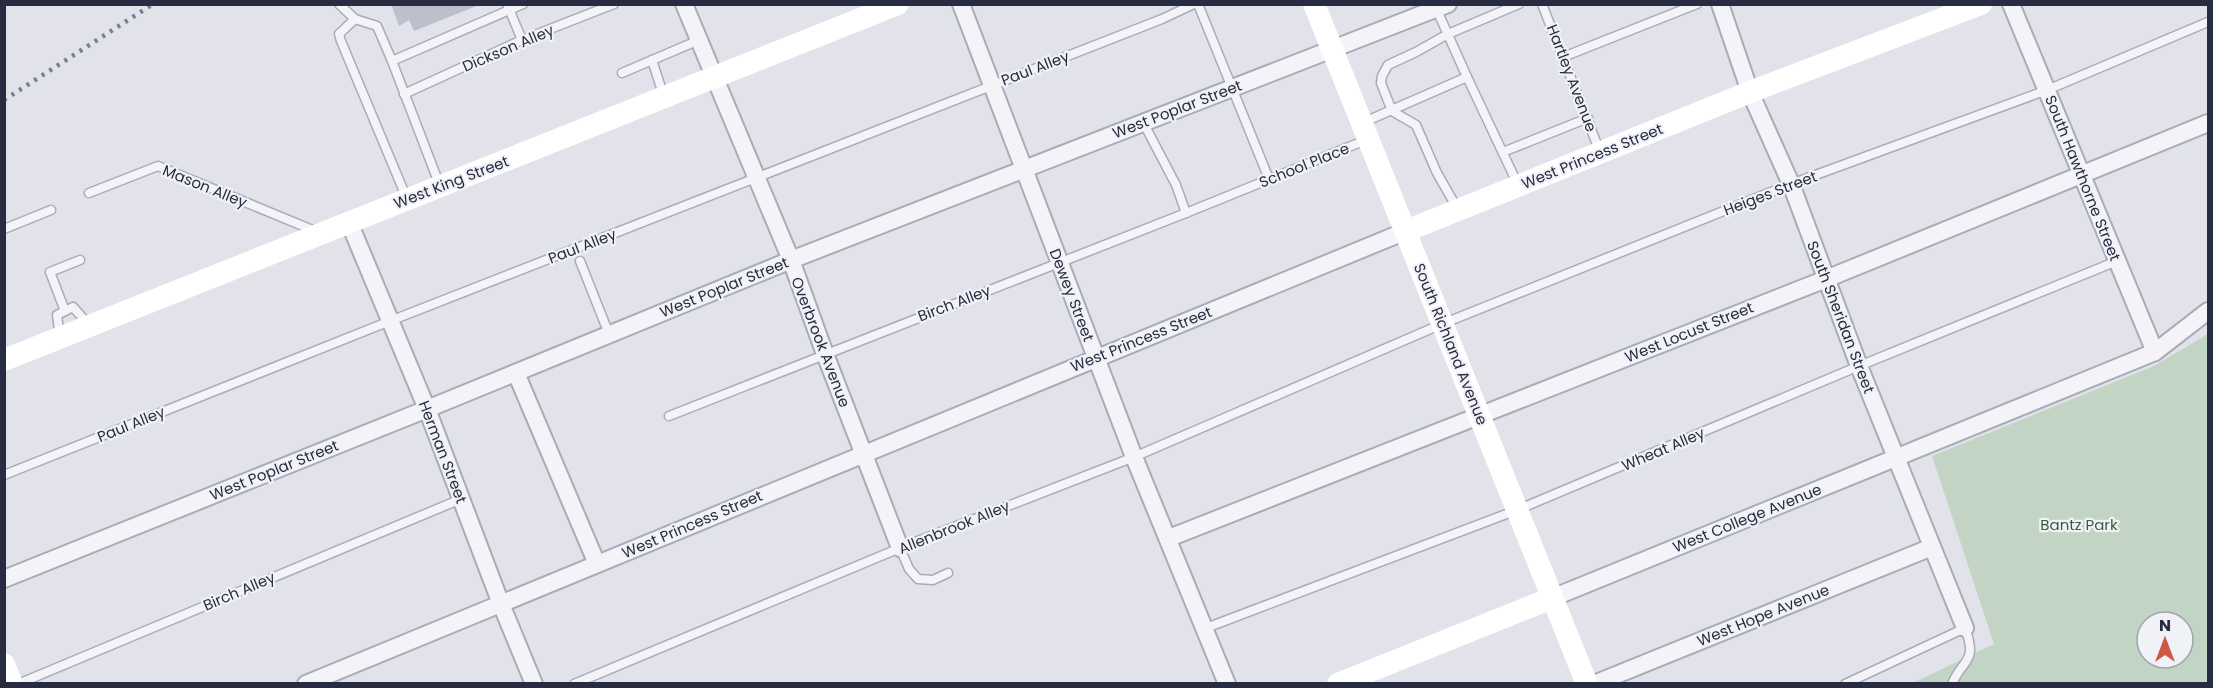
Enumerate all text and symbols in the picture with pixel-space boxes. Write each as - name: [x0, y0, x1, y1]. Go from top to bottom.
- street label: Dickson Alley: [459, 19, 557, 77]
- street label: Hartley Avenue: [1542, 21, 1602, 135]
- street label: Paul Alley: [998, 45, 1073, 91]
- street label: West Poplar Street: [1109, 75, 1245, 143]
- street label: South Hawthorne Street: [2040, 92, 2126, 264]
- street label: West Princess Street: [1518, 118, 1666, 194]
- street label: School Place: [1256, 137, 1352, 193]
- street label: West King Street: [390, 150, 512, 214]
- street label: Mason Alley: [160, 160, 251, 213]
- street label: Heiges Street: [1720, 166, 1820, 220]
- street label: Paul Alley: [545, 223, 620, 269]
- street label: South Sheridan Street: [1802, 238, 1880, 396]
- street label: Dewey Street: [1045, 246, 1099, 344]
- street label: West Poplar Street: [657, 252, 791, 322]
- street label: South Richland Avenue: [1409, 260, 1493, 428]
- street label: Overbrook Avenue: [786, 274, 856, 410]
- street label: Birch Alley: [915, 279, 994, 326]
- street label: West Locust Street: [1621, 297, 1757, 367]
- street label: West Princess Street: [1067, 301, 1215, 377]
- street label: Herman Street: [414, 398, 472, 506]
- street label: Paul Alley: [94, 401, 169, 447]
- street label: Wheat Alley: [1618, 422, 1708, 476]
- street label: West Poplar Street: [207, 435, 341, 505]
- street label: West College Avenue: [1669, 479, 1825, 557]
- street label: West Princess Street: [618, 485, 766, 563]
- street label: Allenbrook Alley: [895, 495, 1013, 559]
- park label: Bantz Park: [2040, 514, 2118, 535]
- street label: Birch Alley: [200, 566, 279, 616]
- street label: West Hope Avenue: [1694, 579, 1832, 651]
- north arrow: [2135, 610, 2195, 670]
- text: N: [2159, 614, 2171, 637]

